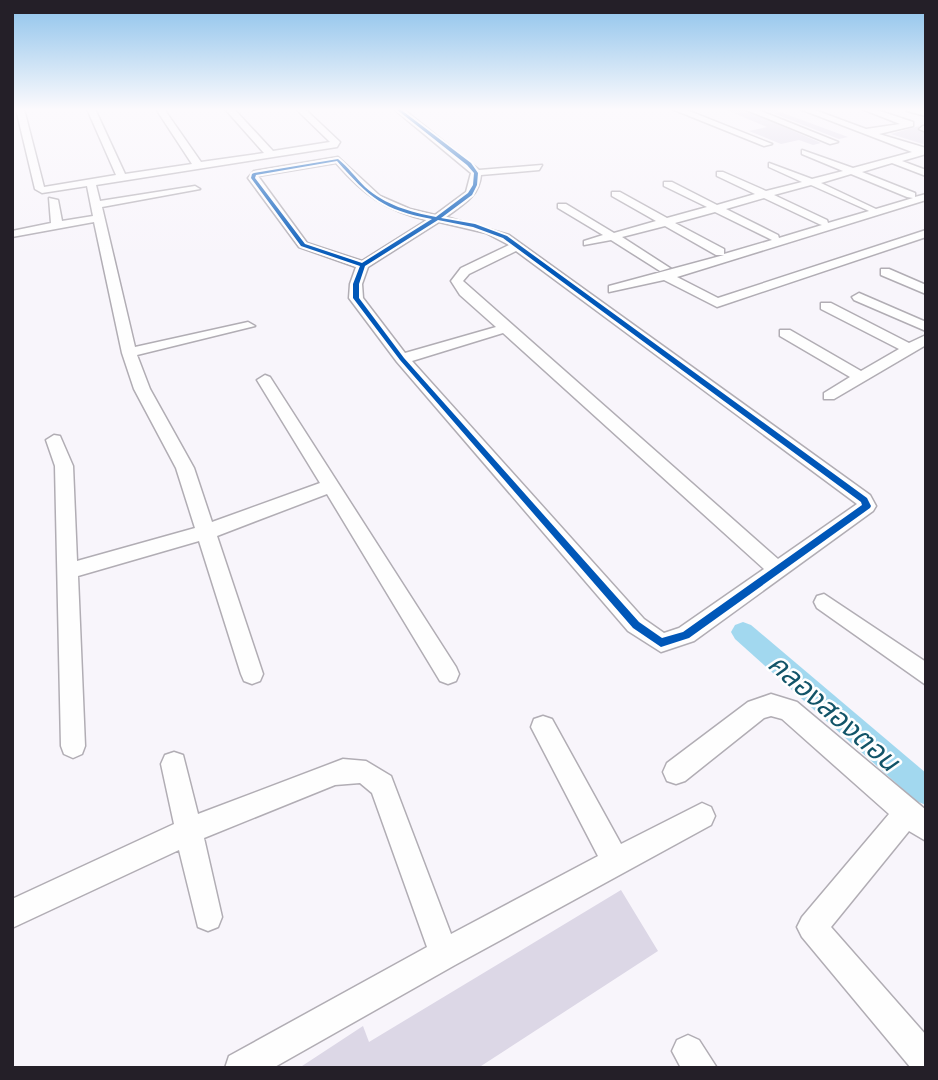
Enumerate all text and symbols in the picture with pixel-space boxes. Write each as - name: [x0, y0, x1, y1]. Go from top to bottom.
- water label: คลองสองตอน: [763, 647, 907, 778]

